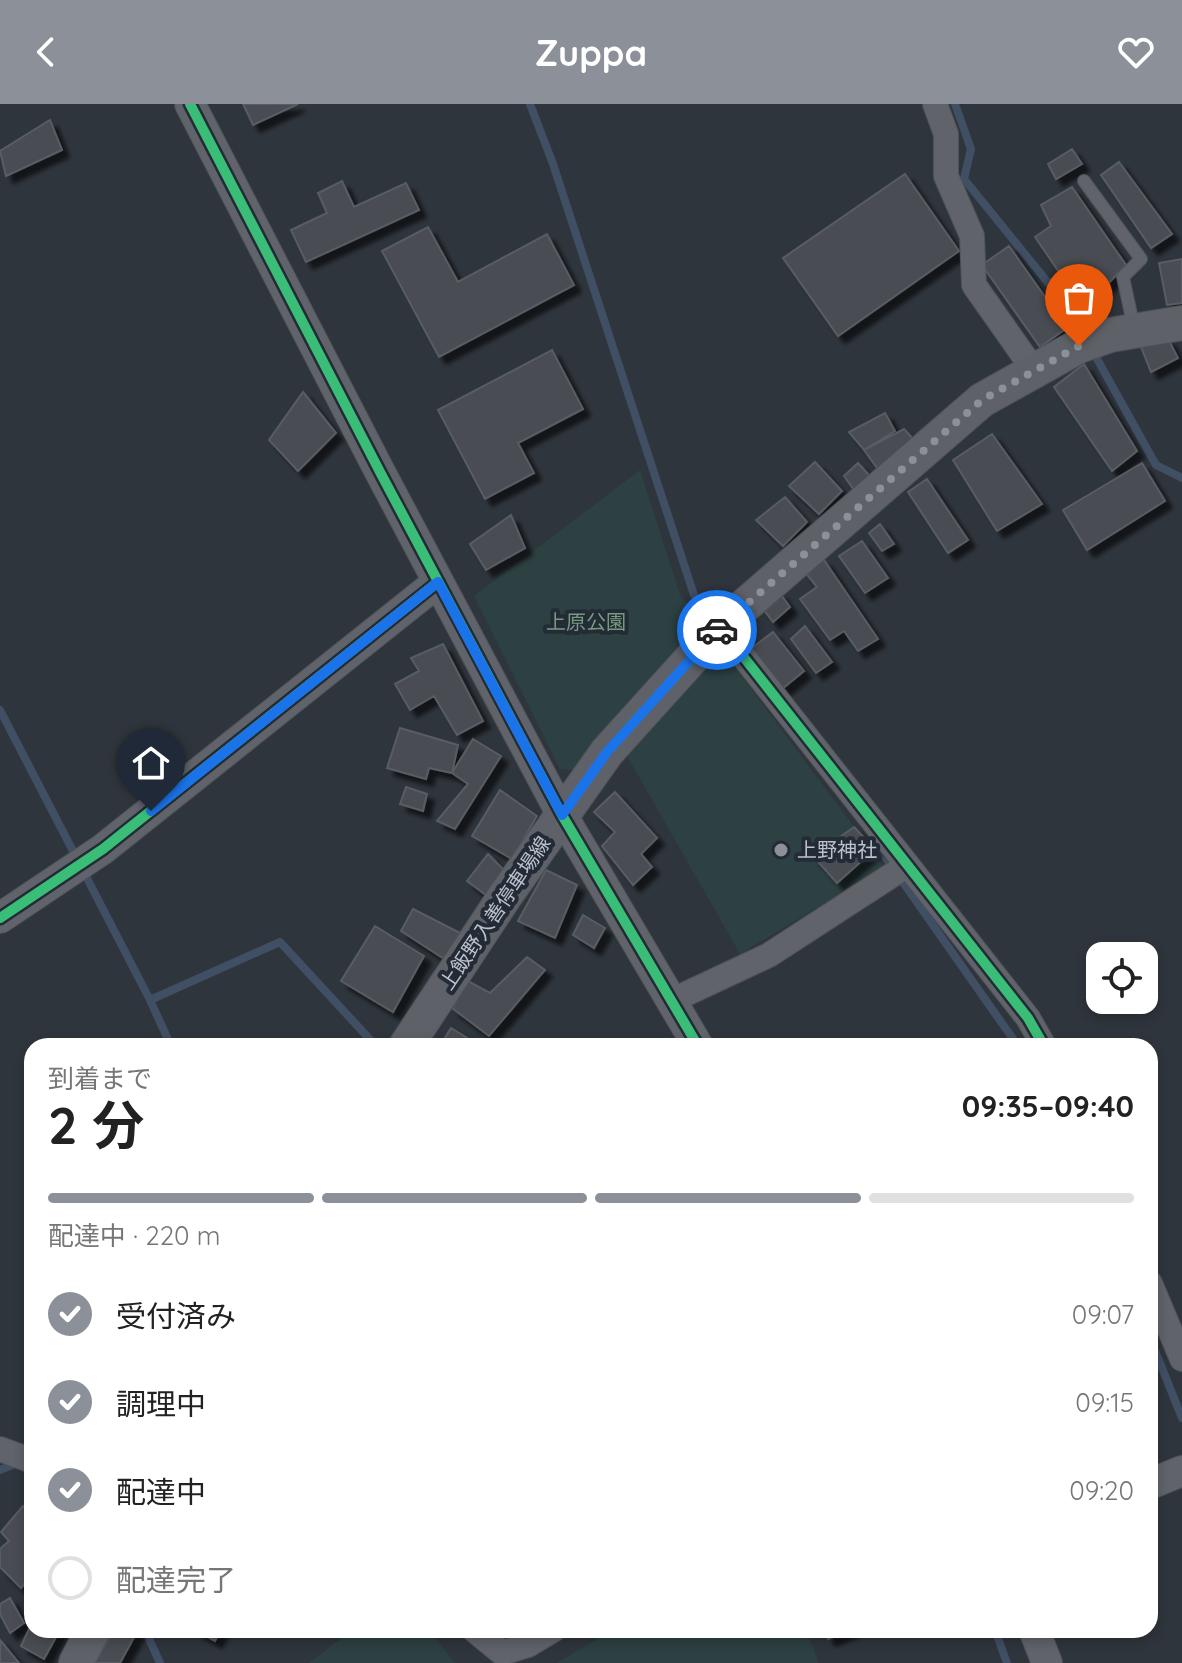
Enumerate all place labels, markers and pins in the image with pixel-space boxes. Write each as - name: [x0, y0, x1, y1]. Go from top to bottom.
- pin: [1045, 264, 1113, 346]
- pin: [117, 729, 185, 811]
- place label: 上野神社: [797, 837, 877, 862]
- marker: 上野神社: [772, 841, 790, 859]

